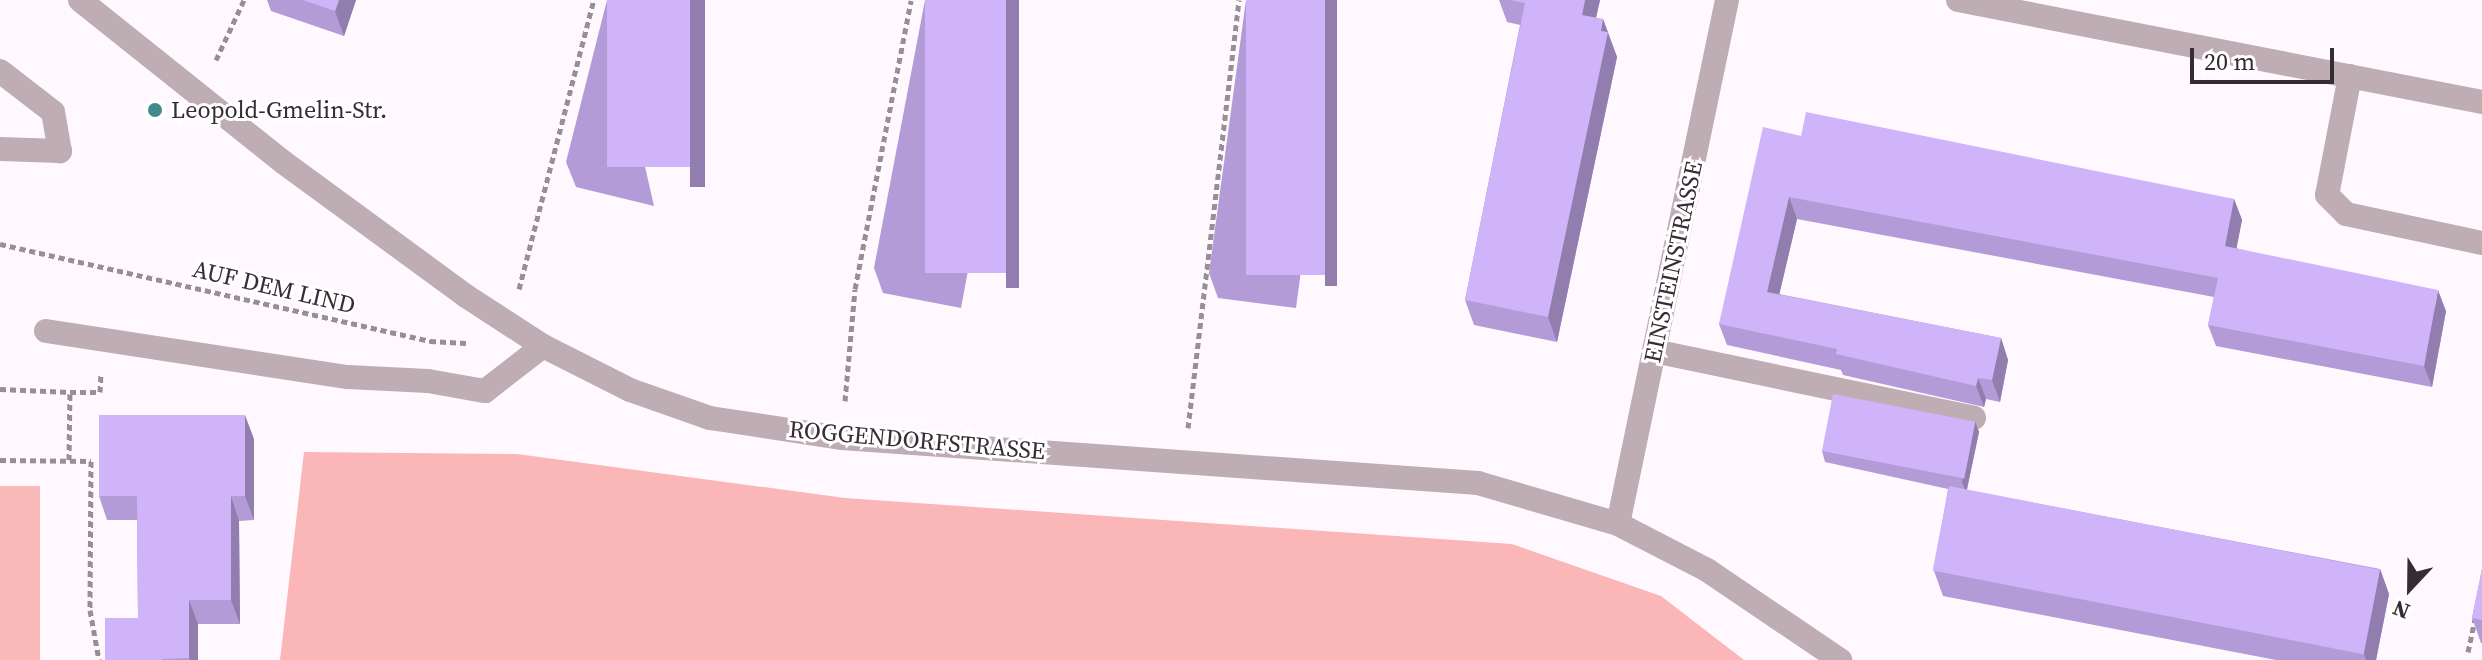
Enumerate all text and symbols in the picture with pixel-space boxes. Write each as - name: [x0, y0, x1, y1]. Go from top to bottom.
- scale bar: [2194, 32, 2338, 82]
- text: 20 m: [2204, 45, 2255, 78]
- place label: Leopold-Gmelin-Str.: [171, 96, 387, 124]
- marker: Leopold-Gmelin-Str.: [146, 101, 164, 119]
- street label: EINSTEINSTRASSE: [1638, 159, 1708, 365]
- street label: AUF DEM LIND: [190, 254, 358, 320]
- street label: ROGGENDORFSTRASSE: [788, 414, 1046, 466]
- north arrow: [2370, 548, 2450, 628]
- text: N: [2388, 593, 2414, 627]

